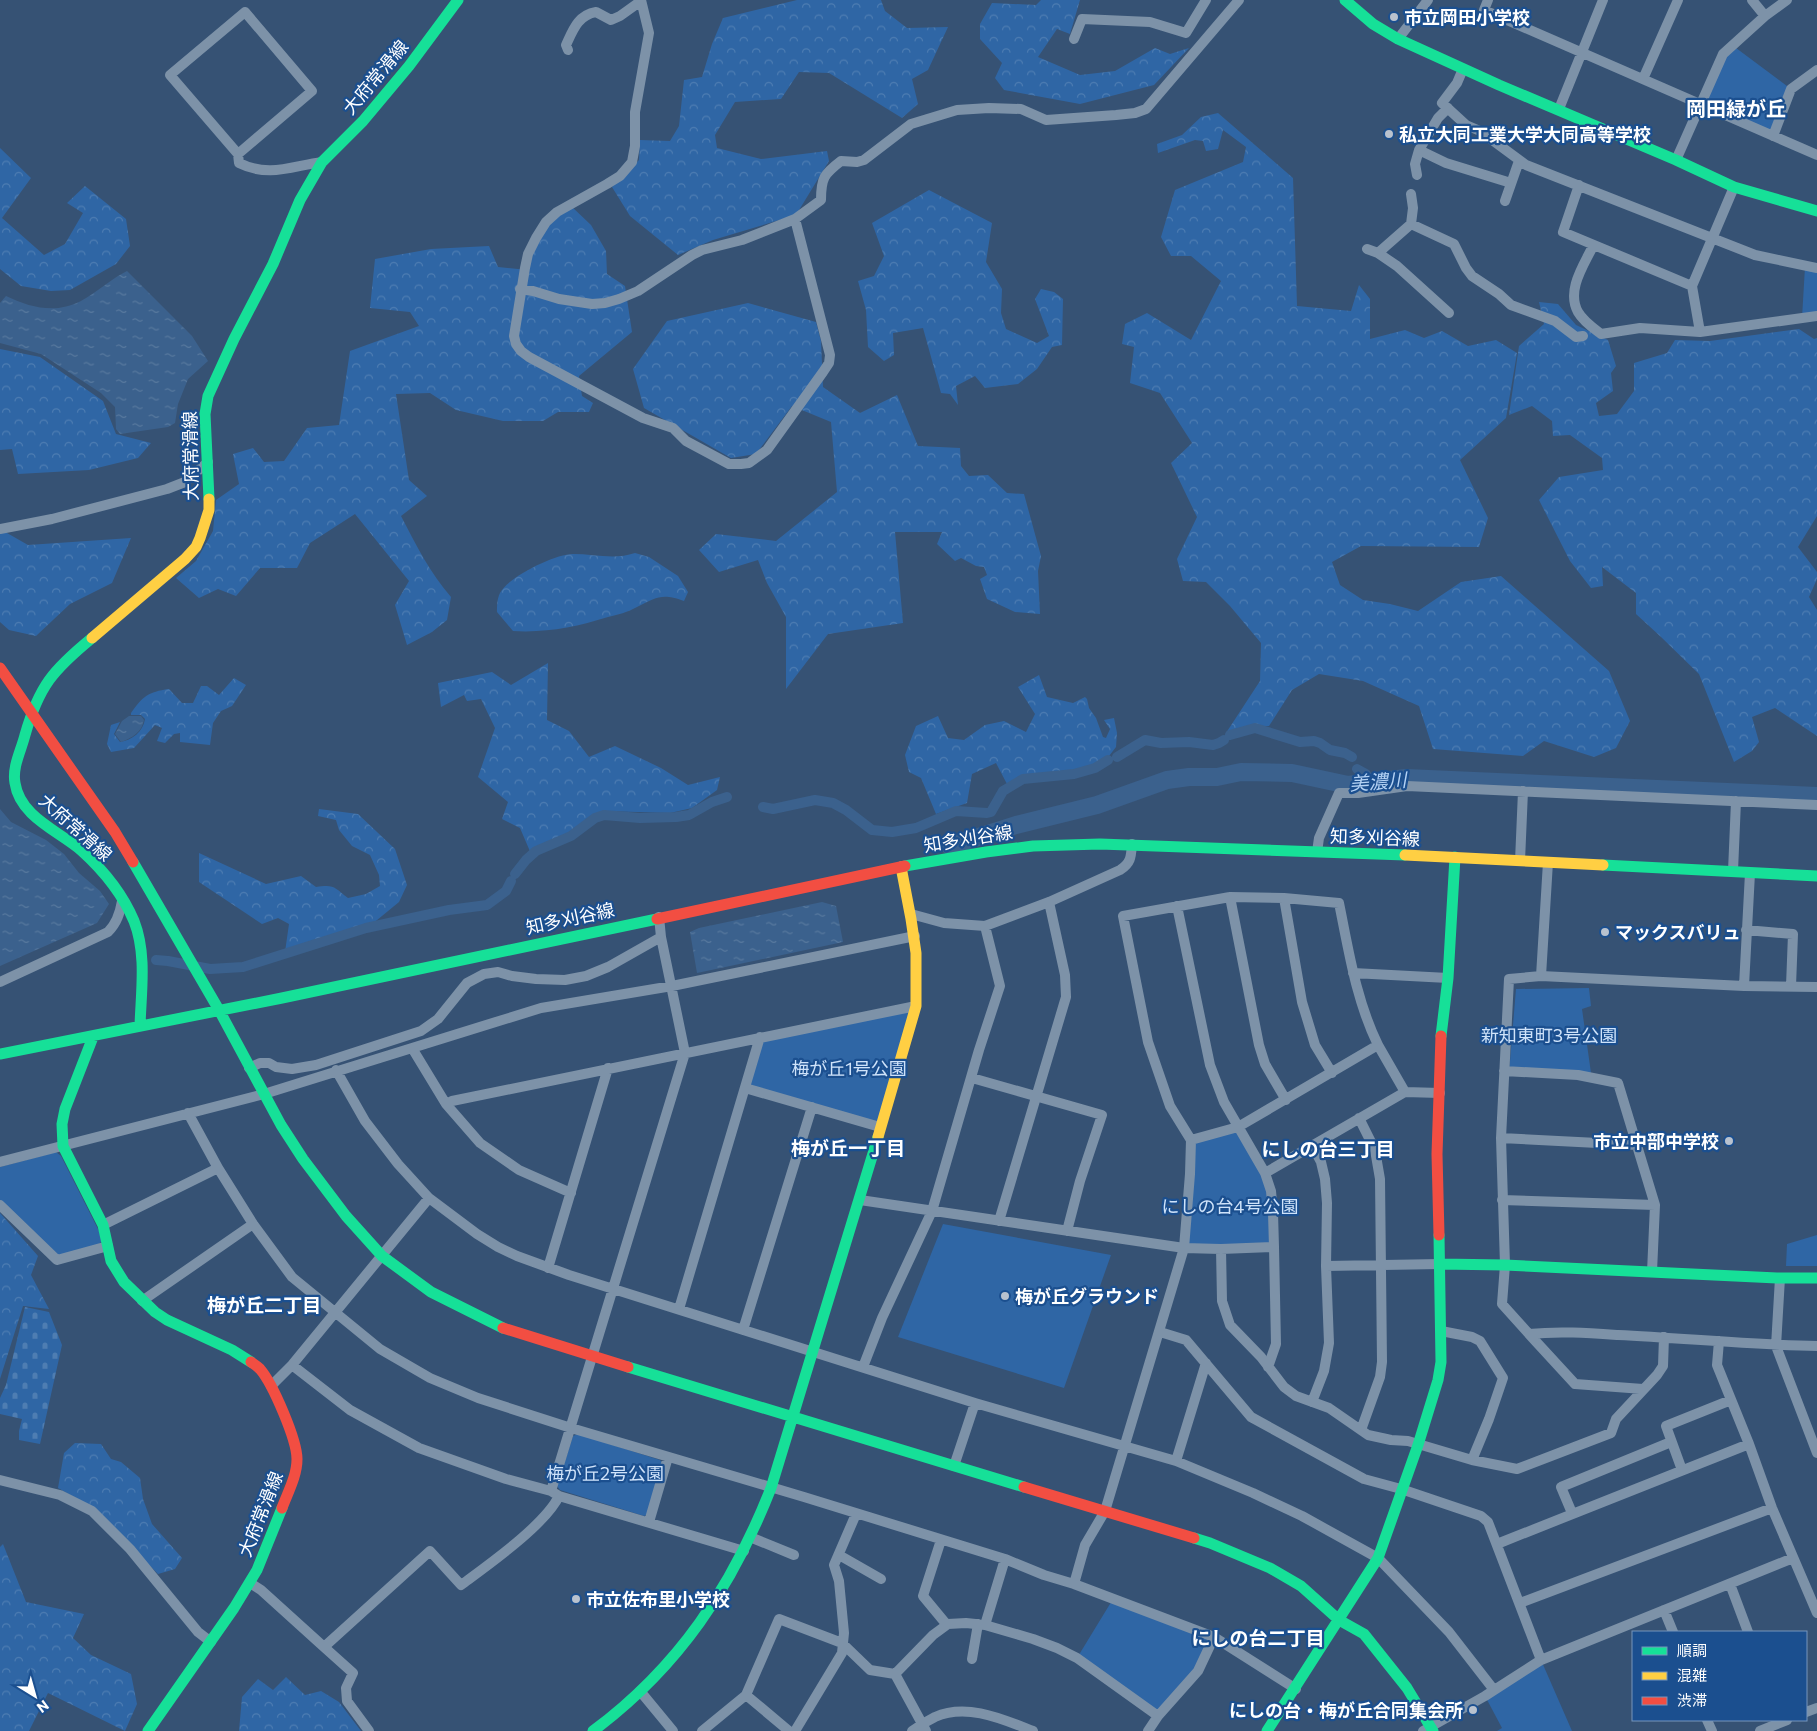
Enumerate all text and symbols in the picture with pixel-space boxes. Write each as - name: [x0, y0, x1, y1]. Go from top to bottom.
- place label: 市立岡田小学校: [1404, 6, 1530, 28]
- marker: 市立岡田小学校: [1388, 11, 1400, 23]
- street label: 大府常滑線: [338, 35, 412, 119]
- district label: 岡田緑が丘: [1686, 96, 1786, 120]
- place label: 私立大同工業大学大同高等学校: [1399, 123, 1651, 145]
- marker: 私立大同工業大学大同高等学校: [1383, 128, 1395, 140]
- street label: 大府常滑線: [178, 411, 202, 501]
- water label: 美濃川: [1349, 767, 1409, 794]
- street label: 大府常滑線: [35, 789, 117, 865]
- street label: 知多刈谷線: [922, 820, 1014, 856]
- street label: 知多刈谷線: [1330, 824, 1420, 850]
- street label: 知多刈谷線: [524, 898, 616, 938]
- place label: マックスバリュ: [1615, 921, 1740, 943]
- marker: マックスバリュ: [1599, 926, 1611, 938]
- park label: 新知東町3号公園: [1481, 1024, 1617, 1046]
- park label: 梅が丘1号公園: [791, 1057, 907, 1079]
- place label: 市立中部中学校: [1593, 1130, 1719, 1152]
- marker: 市立中部中学校: [1723, 1135, 1735, 1147]
- district label: 梅が丘一丁目: [791, 1136, 905, 1159]
- district label: にしの台三丁目: [1261, 1137, 1395, 1160]
- park label: にしの台4号公園: [1162, 1195, 1298, 1217]
- place label: 梅が丘グラウンド: [1015, 1285, 1159, 1307]
- marker: 梅が丘グラウンド: [999, 1290, 1011, 1302]
- district label: 梅が丘二丁目: [207, 1293, 321, 1316]
- park label: 梅が丘2号公園: [546, 1462, 664, 1484]
- street label: 大府常滑線: [233, 1468, 287, 1560]
- place label: 市立佐布里小学校: [586, 1588, 730, 1610]
- marker: 市立佐布里小学校: [570, 1593, 582, 1605]
- district label: にしの台二丁目: [1191, 1626, 1325, 1649]
- legend: [1632, 1631, 1807, 1721]
- text: 順調: [1677, 1641, 1707, 1659]
- text: 混雑: [1677, 1666, 1707, 1684]
- north arrow: [10, 1671, 60, 1721]
- text: 渋滞: [1677, 1691, 1707, 1709]
- text: N: [34, 1697, 52, 1717]
- place label: にしの台・梅が丘合同集会所: [1229, 1699, 1463, 1721]
- marker: にしの台・梅が丘合同集会所: [1467, 1704, 1479, 1716]

